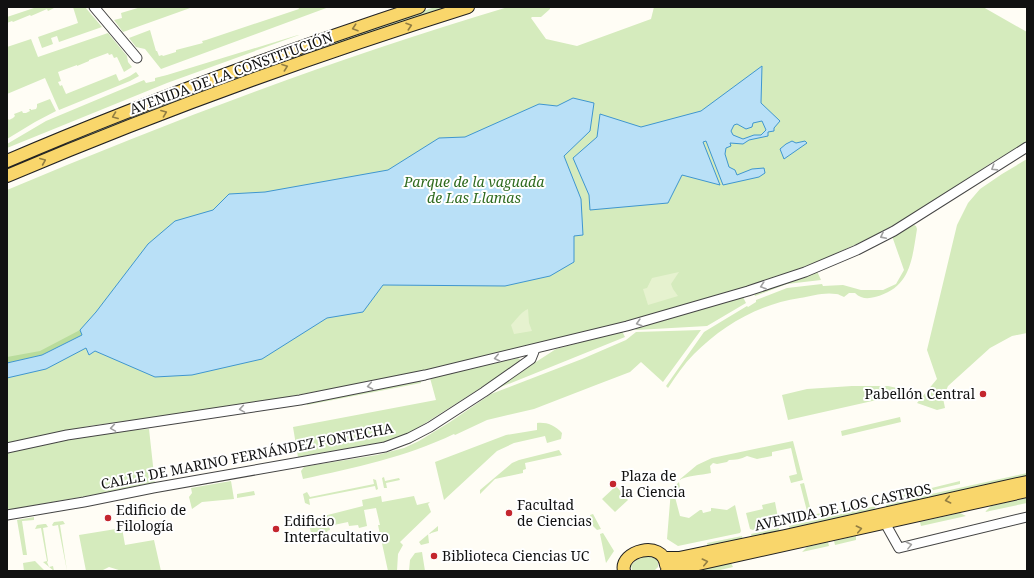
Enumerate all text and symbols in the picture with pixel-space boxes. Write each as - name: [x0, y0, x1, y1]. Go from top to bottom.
- one-way arrow: [405, 22, 412, 31]
- one-way arrow: [352, 23, 359, 32]
- street label: AVENIDA DE LA CONSTITUCIÓN: [127, 27, 335, 118]
- one-way arrow: [282, 64, 289, 72]
- one-way arrow: [160, 109, 167, 117]
- one-way arrow: [112, 112, 119, 120]
- one-way arrow: [38, 158, 46, 166]
- one-way arrow: [991, 164, 998, 171]
- park label: Parque de la vaguada de Las Llamas: [403, 172, 545, 207]
- one-way arrow: [880, 231, 887, 239]
- one-way arrow: [760, 281, 767, 290]
- one-way arrow: [636, 318, 643, 327]
- one-way arrow: [494, 354, 500, 362]
- one-way arrow: [367, 382, 373, 390]
- place label: Pabellón Central: [865, 384, 976, 403]
- marker: Pabellón Central: [978, 389, 988, 399]
- one-way arrow: [239, 404, 245, 413]
- street label: CALLE DE MARINO FERNÁNDEZ FONTECHA: [99, 418, 395, 493]
- one-way arrow: [110, 424, 116, 432]
- place label: Plaza de la Ciencia: [621, 466, 686, 501]
- street label: AVENIDA DE LOS CASTROS: [753, 478, 933, 535]
- marker: Plaza de la Ciencia: [608, 479, 618, 489]
- place label: Facultad de Ciencias: [517, 495, 592, 530]
- one-way arrow: [945, 495, 951, 503]
- place label: Edificio de Filología: [116, 500, 186, 535]
- marker: Facultad de Ciencias: [504, 508, 514, 518]
- place label: Edificio Interfacultativo: [284, 511, 389, 546]
- marker: Edificio de Filología: [103, 513, 113, 523]
- marker: Edificio Interfacultativo: [271, 524, 281, 534]
- one-way arrow: [856, 525, 862, 533]
- one-way arrow: [906, 542, 913, 550]
- place label: Biblioteca Ciencias UC: [442, 546, 590, 565]
- marker: Biblioteca Ciencias UC: [429, 551, 439, 561]
- one-way arrow: [701, 559, 708, 567]

